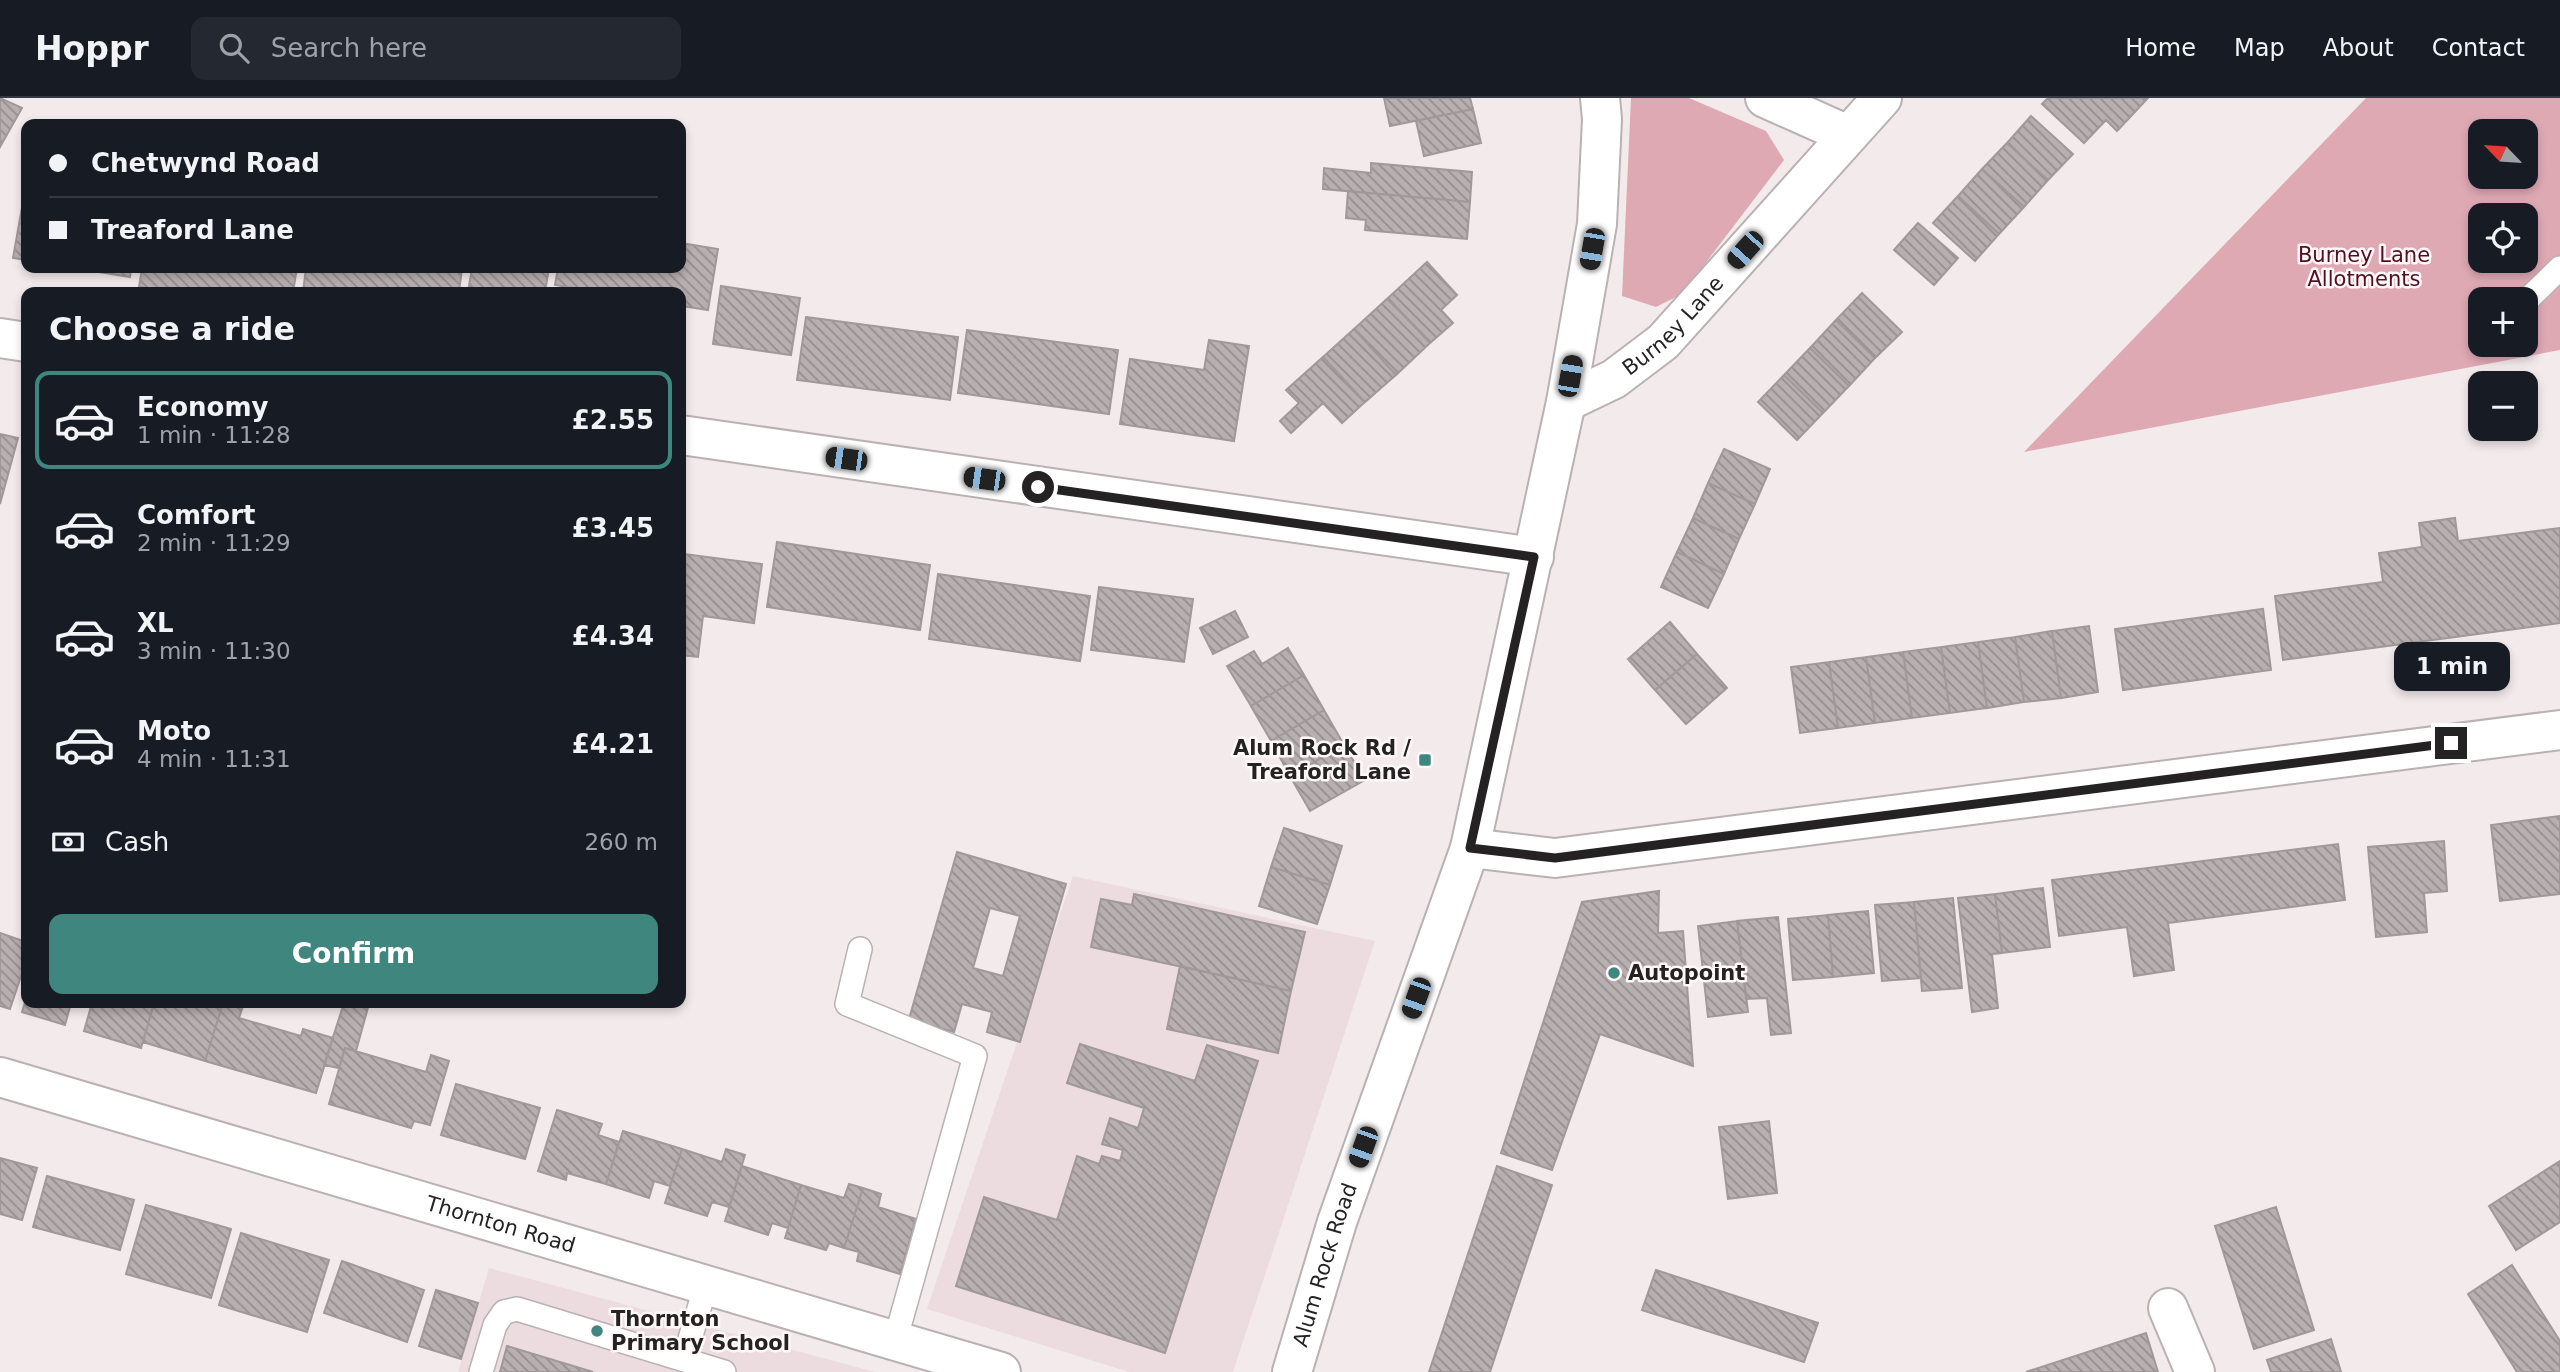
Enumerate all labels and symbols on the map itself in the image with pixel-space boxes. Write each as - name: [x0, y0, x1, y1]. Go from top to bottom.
- north arrow: [2468, 119, 2538, 189]
- car: [1579, 226, 1606, 272]
- car: [1724, 227, 1767, 273]
- park label: Burney Lane Allotments: [2298, 243, 2430, 291]
- street label: Burney Lane: [1618, 271, 1728, 380]
- car: [1557, 353, 1584, 399]
- car: [824, 446, 869, 472]
- car: [962, 466, 1007, 492]
- route start: [1022, 471, 1054, 503]
- callout: 1 min: [2393, 642, 2509, 690]
- route end: [2435, 727, 2467, 759]
- place label: Alum Rock Rd / Treaford Lane: [1233, 736, 1411, 784]
- marker: Alum Rock Rd / Treaford Lane: [1417, 752, 1433, 768]
- place label: Autopoint: [1628, 961, 1745, 985]
- marker: Autopoint: [1606, 965, 1622, 981]
- car: [1399, 975, 1434, 1021]
- car: [1346, 1124, 1381, 1170]
- street label: Alum Rock Road: [1288, 1180, 1362, 1350]
- street label: Thornton Road: [422, 1191, 578, 1258]
- place label: Thornton Primary School: [611, 1307, 790, 1355]
- marker: Thornton Primary School: [589, 1323, 605, 1339]

